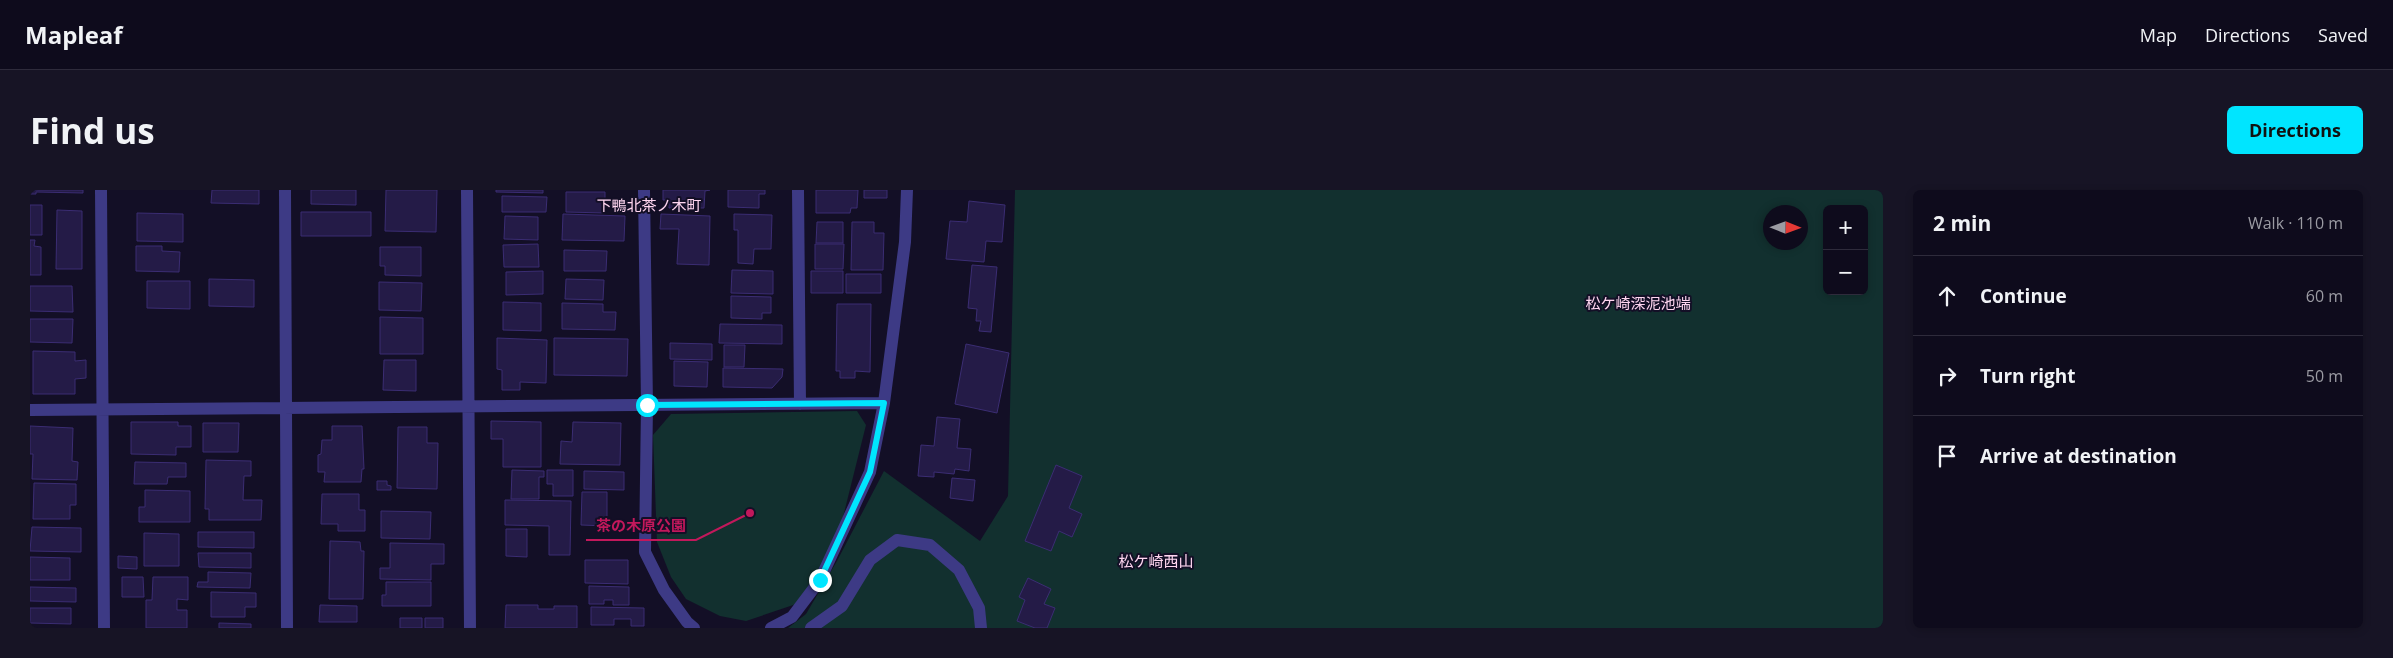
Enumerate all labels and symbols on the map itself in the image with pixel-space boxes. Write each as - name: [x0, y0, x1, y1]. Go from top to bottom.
- district label: 下鴨北茶ノ木町: [596, 195, 702, 215]
- north arrow: [1763, 205, 1808, 250]
- district label: 松ケ崎深泥池端: [1585, 293, 1691, 313]
- route start: [636, 394, 659, 417]
- callout: 茶の木原公園: [586, 510, 696, 540]
- text: 茶の木原公園: [596, 515, 686, 535]
- district label: 松ケ崎西山: [1118, 551, 1194, 571]
- route end: [809, 569, 832, 592]

